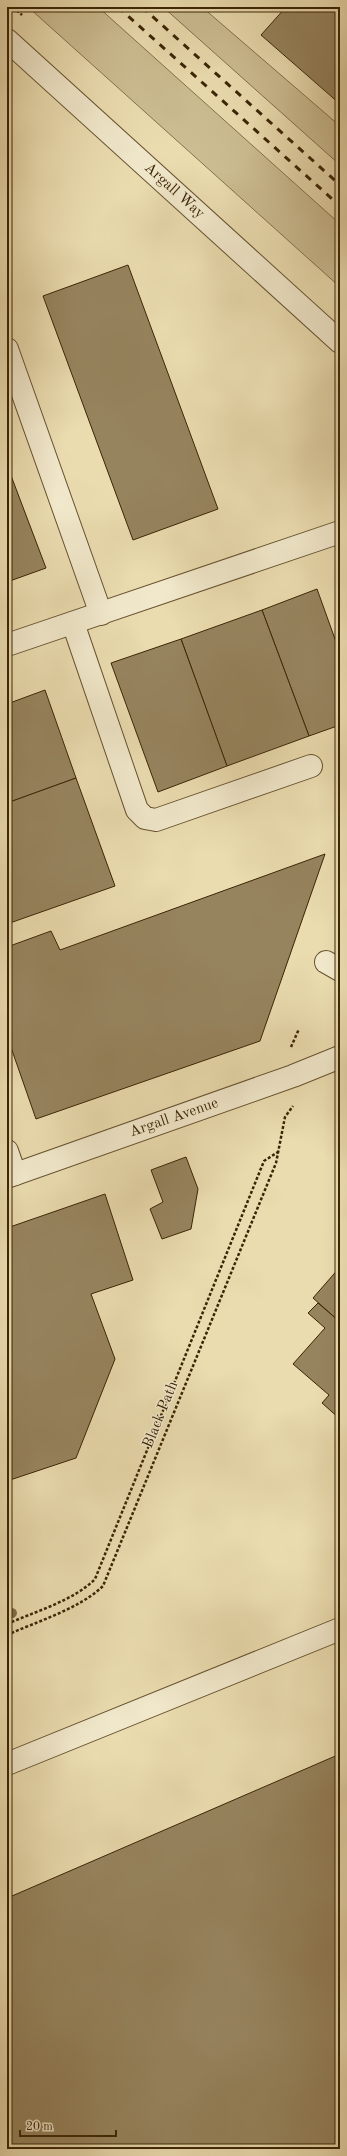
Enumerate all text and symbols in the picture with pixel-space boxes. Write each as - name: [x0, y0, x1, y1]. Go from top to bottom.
- street label: Argall Way: [141, 160, 207, 222]
- street label: Argall Avenue: [128, 1096, 221, 1140]
- street label: Black Path: [141, 1379, 181, 1451]
- scale bar: [20, 2112, 116, 2138]
- text: 20 m: [26, 2121, 53, 2133]

